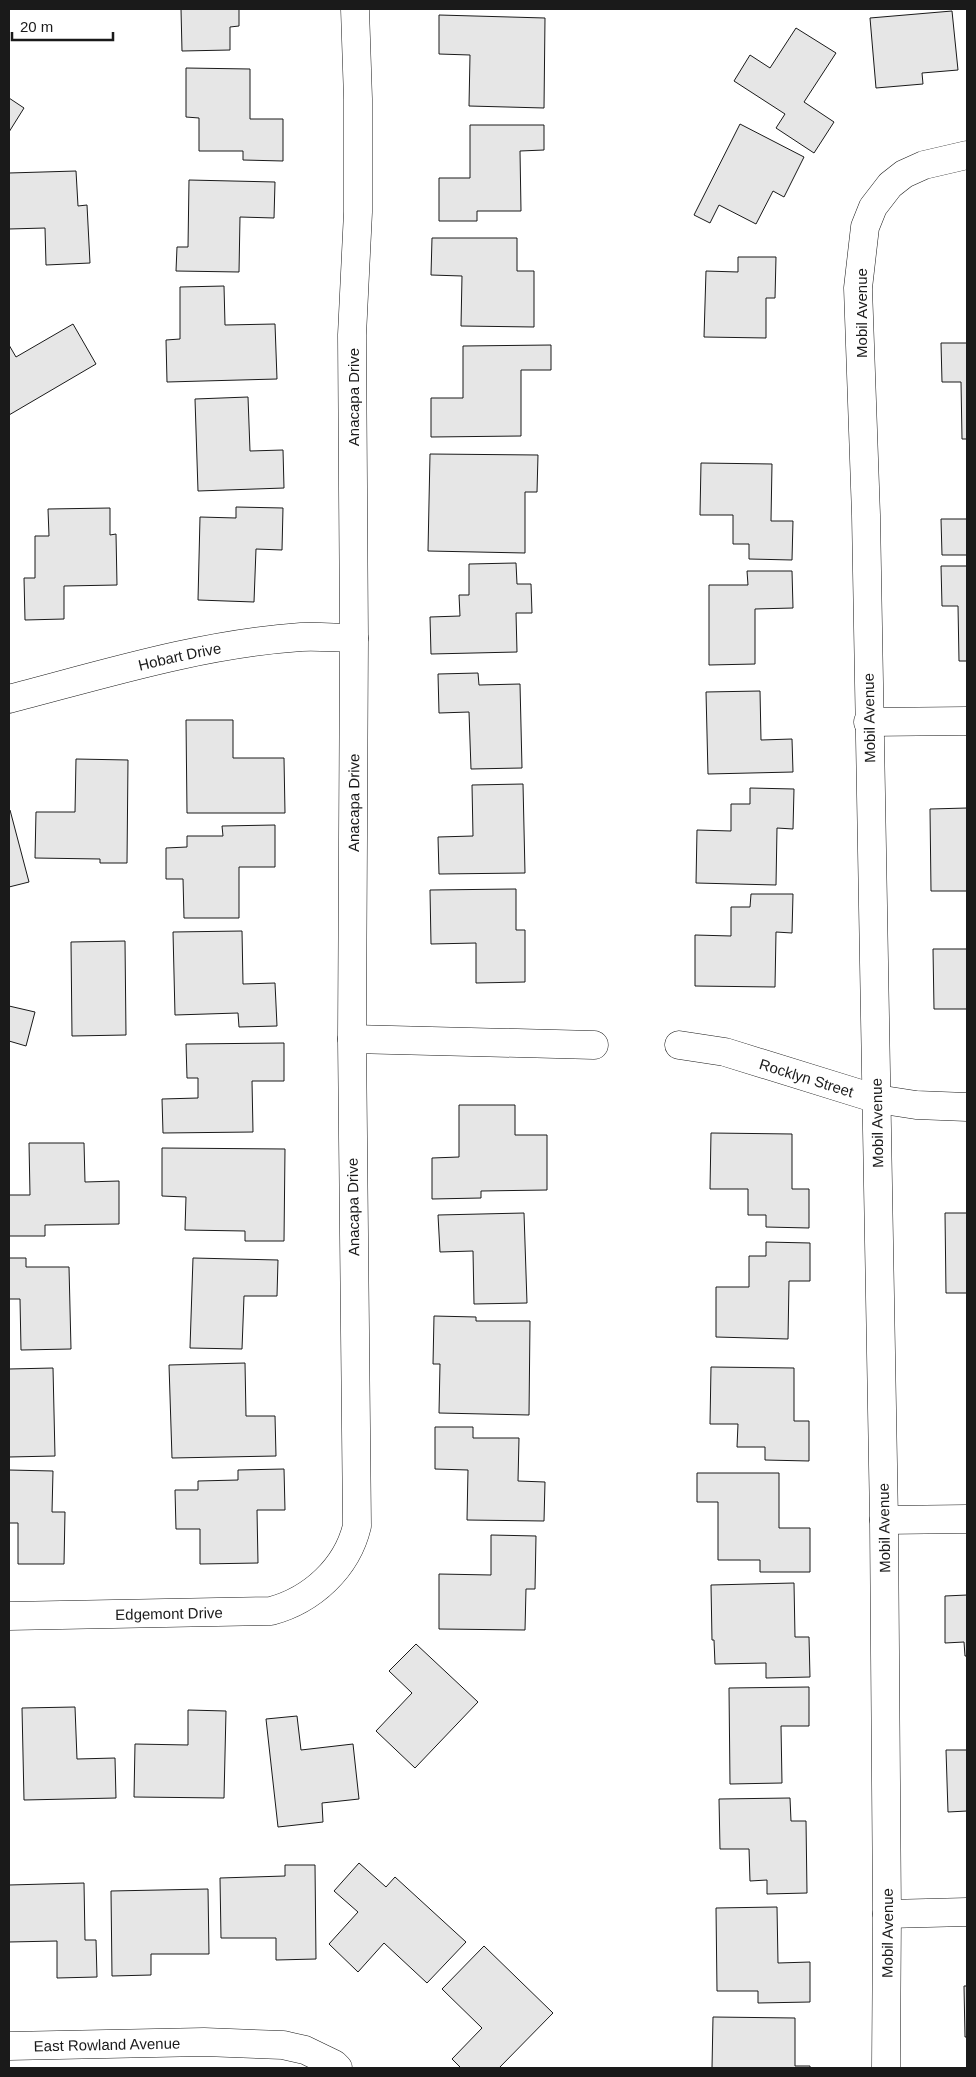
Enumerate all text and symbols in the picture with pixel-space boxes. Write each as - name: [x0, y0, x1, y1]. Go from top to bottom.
- scale bar: [12, 10, 114, 42]
- text: 20 m: [20, 18, 53, 35]
- street label: Mobil Avenue: [853, 268, 870, 358]
- street label: Anacapa Drive: [345, 348, 362, 446]
- street label: Hobart Drive: [136, 639, 222, 673]
- street label: Mobil Avenue: [860, 673, 878, 763]
- street label: Anacapa Drive: [344, 754, 362, 852]
- street label: Rocklyn Street: [758, 1055, 857, 1100]
- street label: Mobil Avenue: [868, 1078, 886, 1168]
- street label: Anacapa Drive: [344, 1158, 362, 1256]
- street label: Mobil Avenue: [875, 1483, 893, 1573]
- street label: Edgemont Drive: [115, 1603, 223, 1622]
- street label: Mobil Avenue: [878, 1888, 896, 1978]
- street label: East Rowland Avenue: [34, 2034, 180, 2054]

